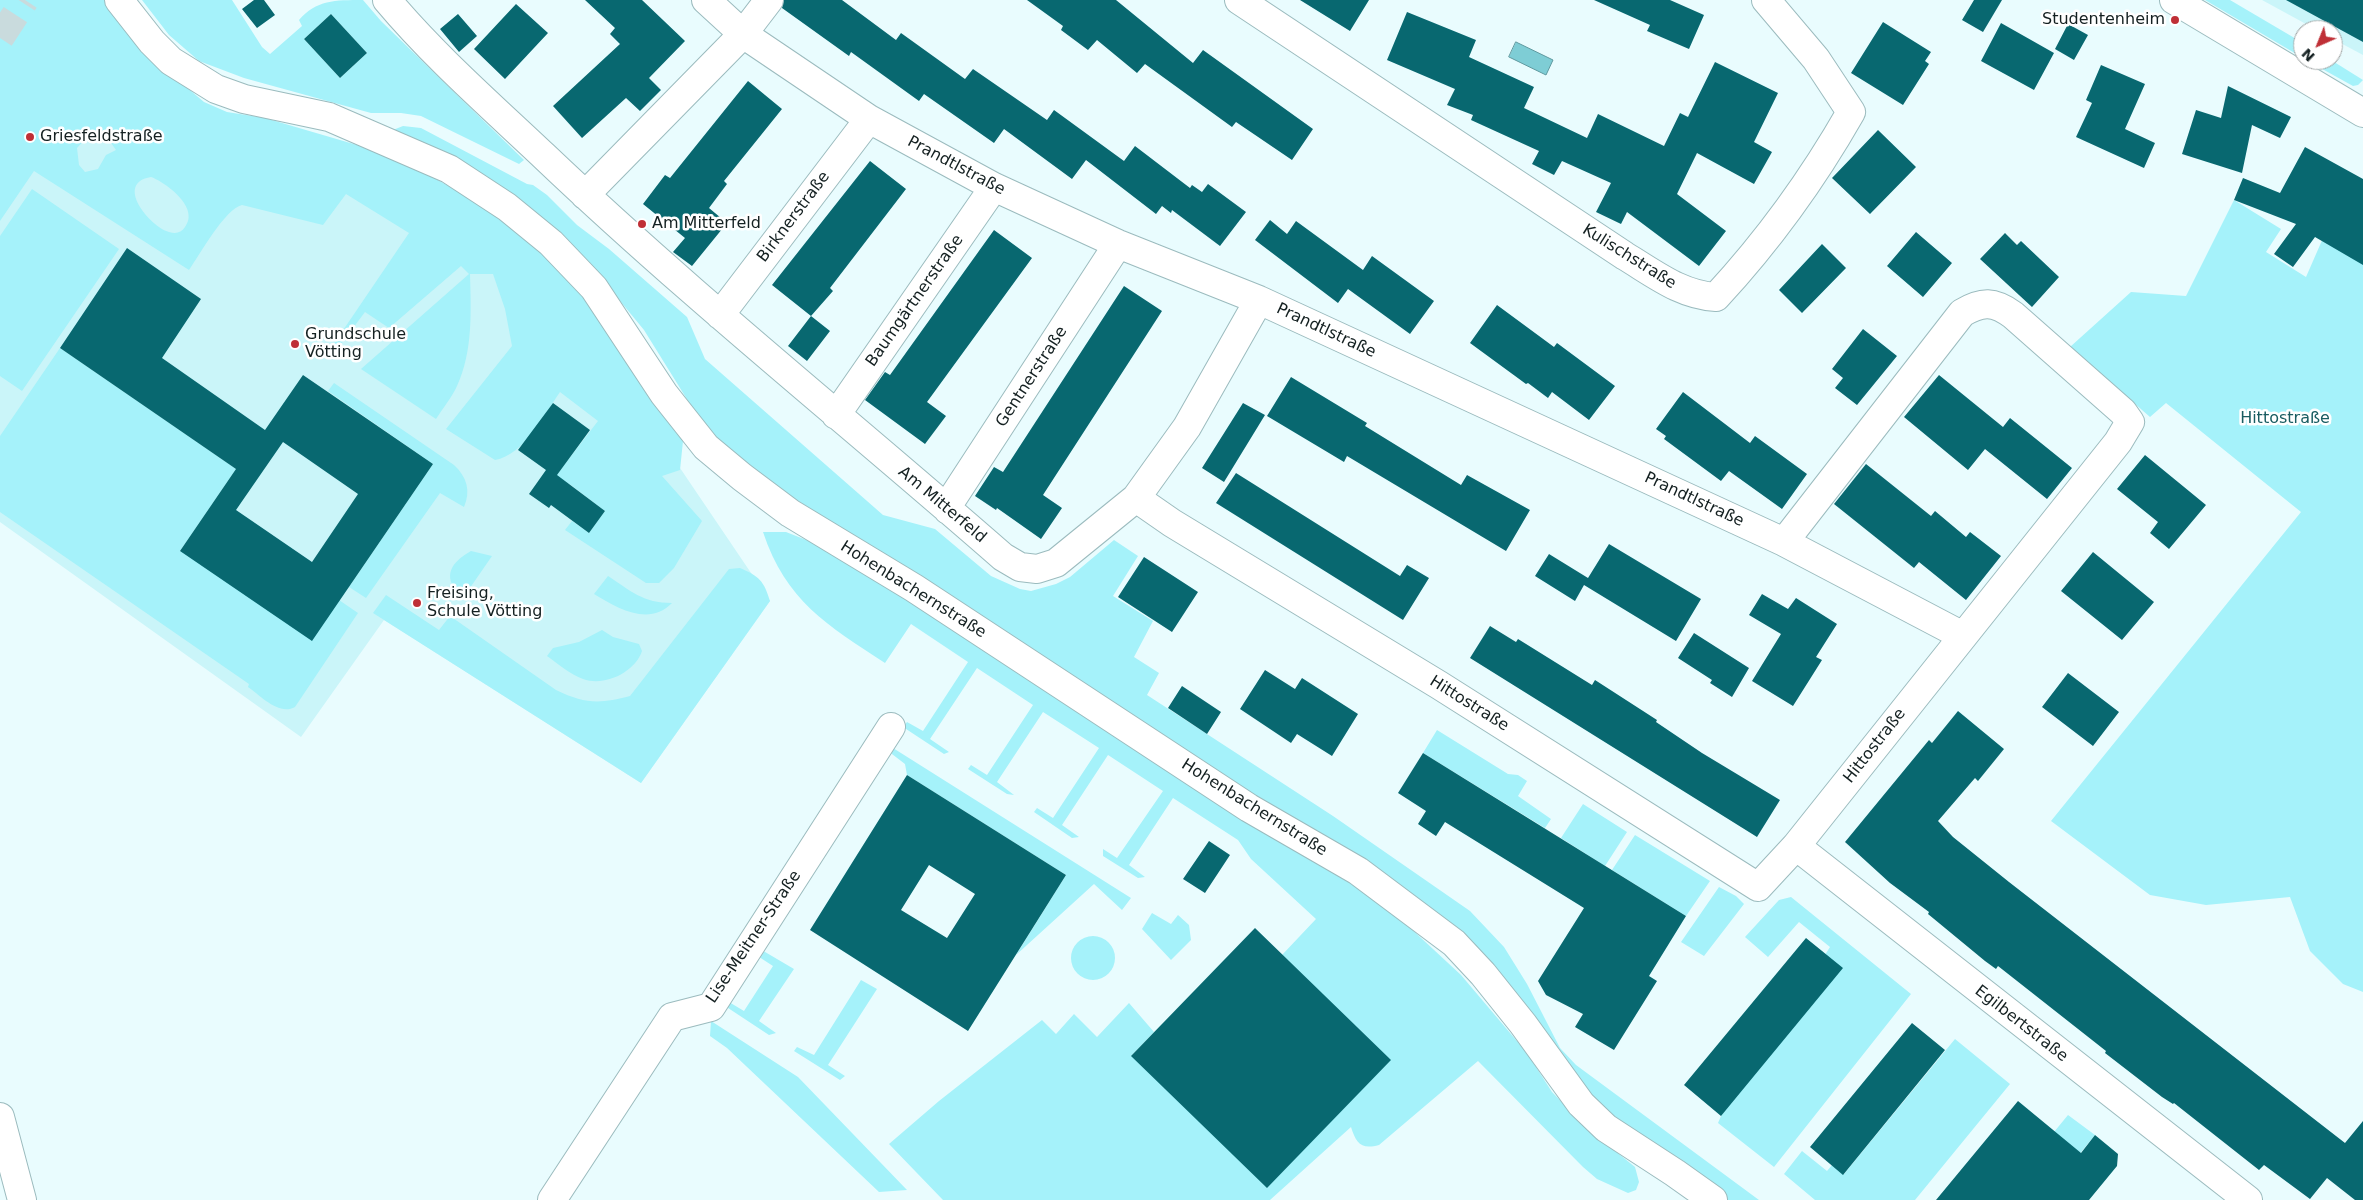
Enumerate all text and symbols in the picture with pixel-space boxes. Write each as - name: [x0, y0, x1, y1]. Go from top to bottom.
- place label: Studentenheim: [2042, 10, 2165, 30]
- marker: Studentenheim: [2169, 14, 2181, 26]
- north arrow: [2293, 20, 2343, 70]
- text: N: [2299, 45, 2318, 65]
- place label: Griesfeldstraße: [40, 127, 163, 147]
- marker: Griesfeldstraße: [24, 131, 36, 143]
- street label: Prandtlstraße: [904, 132, 1008, 200]
- street label: Birknerstraße: [754, 168, 834, 266]
- place label: Am Mitterfeld: [652, 214, 761, 234]
- marker: Am Mitterfeld: [636, 218, 648, 230]
- street label: Kulischstraße: [1579, 221, 1679, 293]
- street label: Baumgärtnerstraße: [862, 231, 968, 371]
- street label: Prandtlstraße: [1273, 300, 1379, 362]
- street label: Gentnerstraße: [992, 323, 1072, 431]
- place label: Grundschule Vötting: [305, 325, 406, 363]
- marker: Grundschule Vötting: [289, 338, 301, 350]
- park label: Hittostraße: [2240, 409, 2330, 429]
- street label: Am Mitterfeld: [894, 463, 990, 547]
- street label: Prandtlstraße: [1641, 469, 1747, 531]
- street label: Hohenbachernstraße: [837, 537, 989, 643]
- place label: Freising, Schule Vötting: [427, 584, 542, 622]
- marker: Freising, Schule Vötting: [411, 597, 423, 609]
- street label: Hittostraße: [1426, 672, 1512, 736]
- street label: Hittostraße: [1840, 705, 1910, 787]
- street label: Hohenbachernstraße: [1178, 755, 1330, 861]
- street label: Lise-Meitner-Straße: [703, 867, 805, 1007]
- street label: Egilbertstraße: [1971, 982, 2071, 1066]

